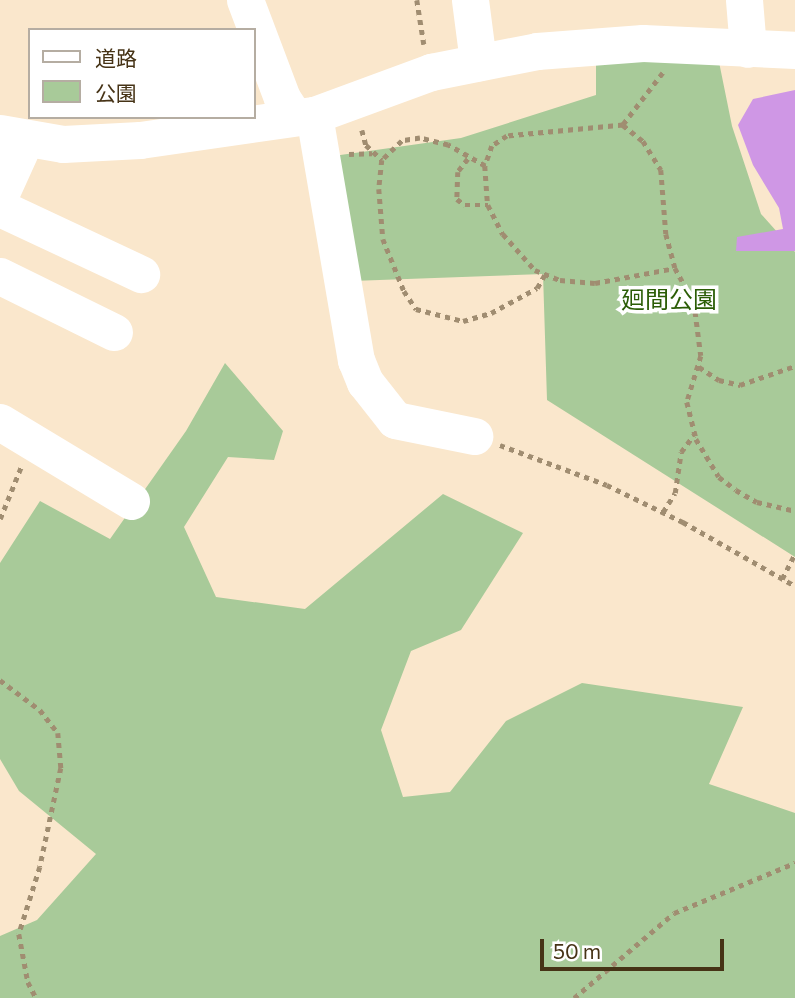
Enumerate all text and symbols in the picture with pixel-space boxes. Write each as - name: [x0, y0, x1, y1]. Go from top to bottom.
- legend: [28, 28, 256, 119]
- text: 道路: [95, 45, 137, 70]
- text: 公園: [95, 80, 137, 105]
- park label: 廻間公園: [621, 285, 717, 313]
- scale bar: [543, 925, 727, 969]
- text: 50 m: [553, 938, 601, 963]

